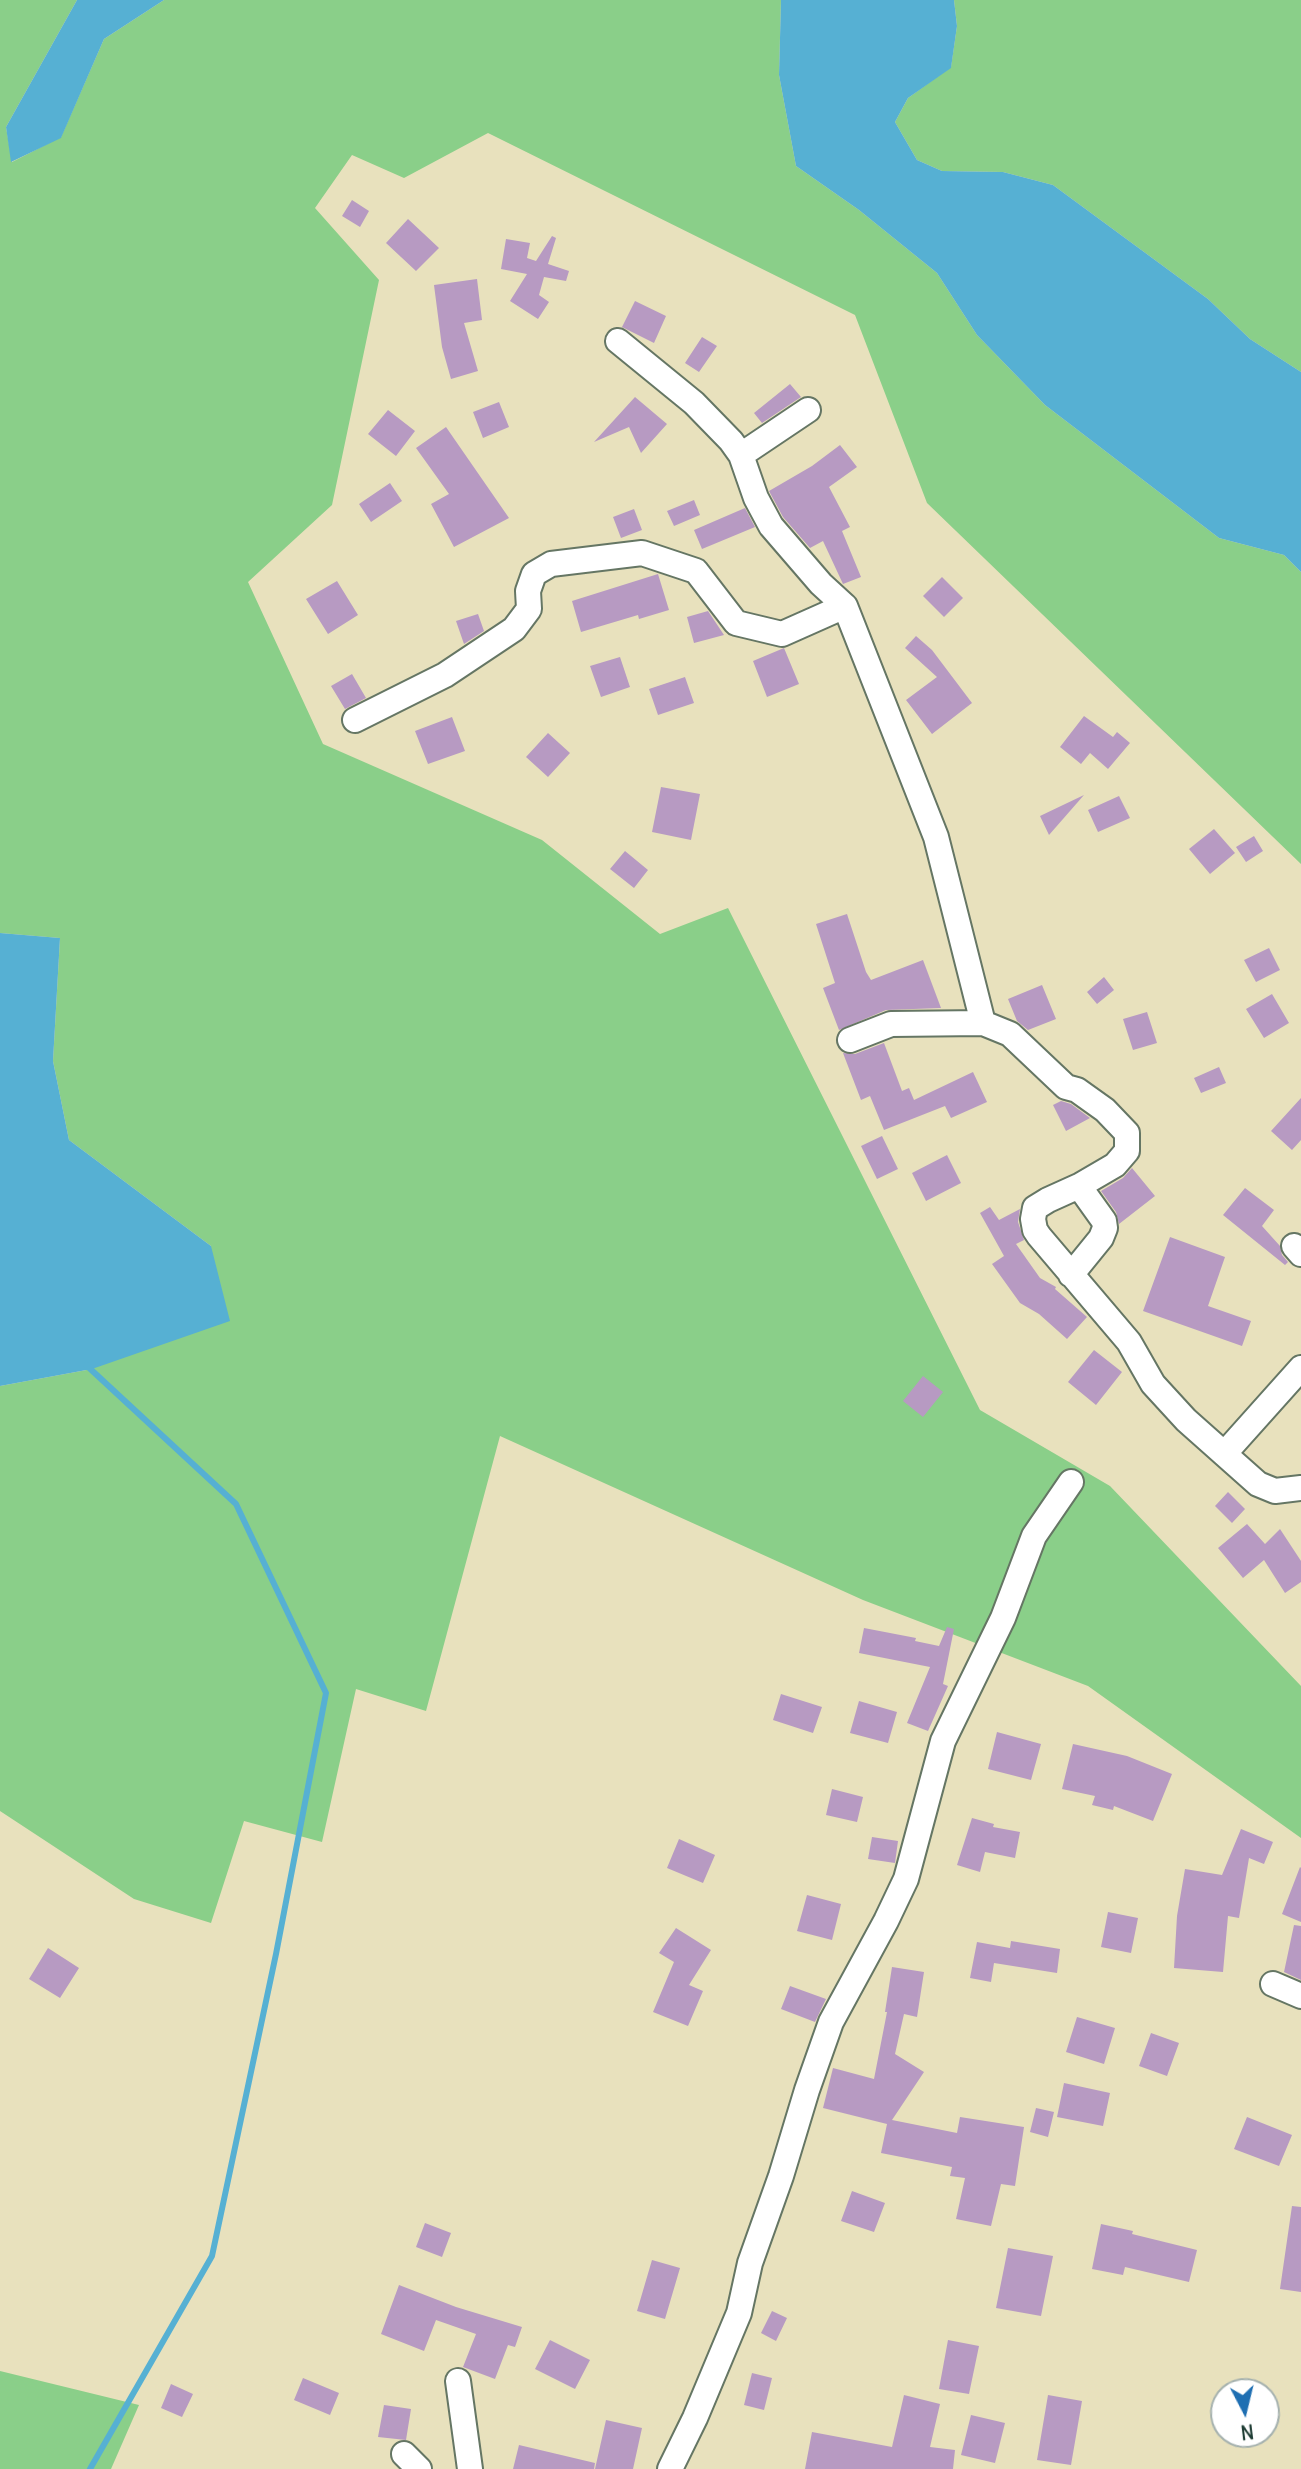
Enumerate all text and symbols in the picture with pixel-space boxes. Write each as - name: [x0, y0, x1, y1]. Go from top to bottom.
- north arrow: [1210, 2378, 1280, 2448]
- text: N: [1239, 2419, 1255, 2445]

